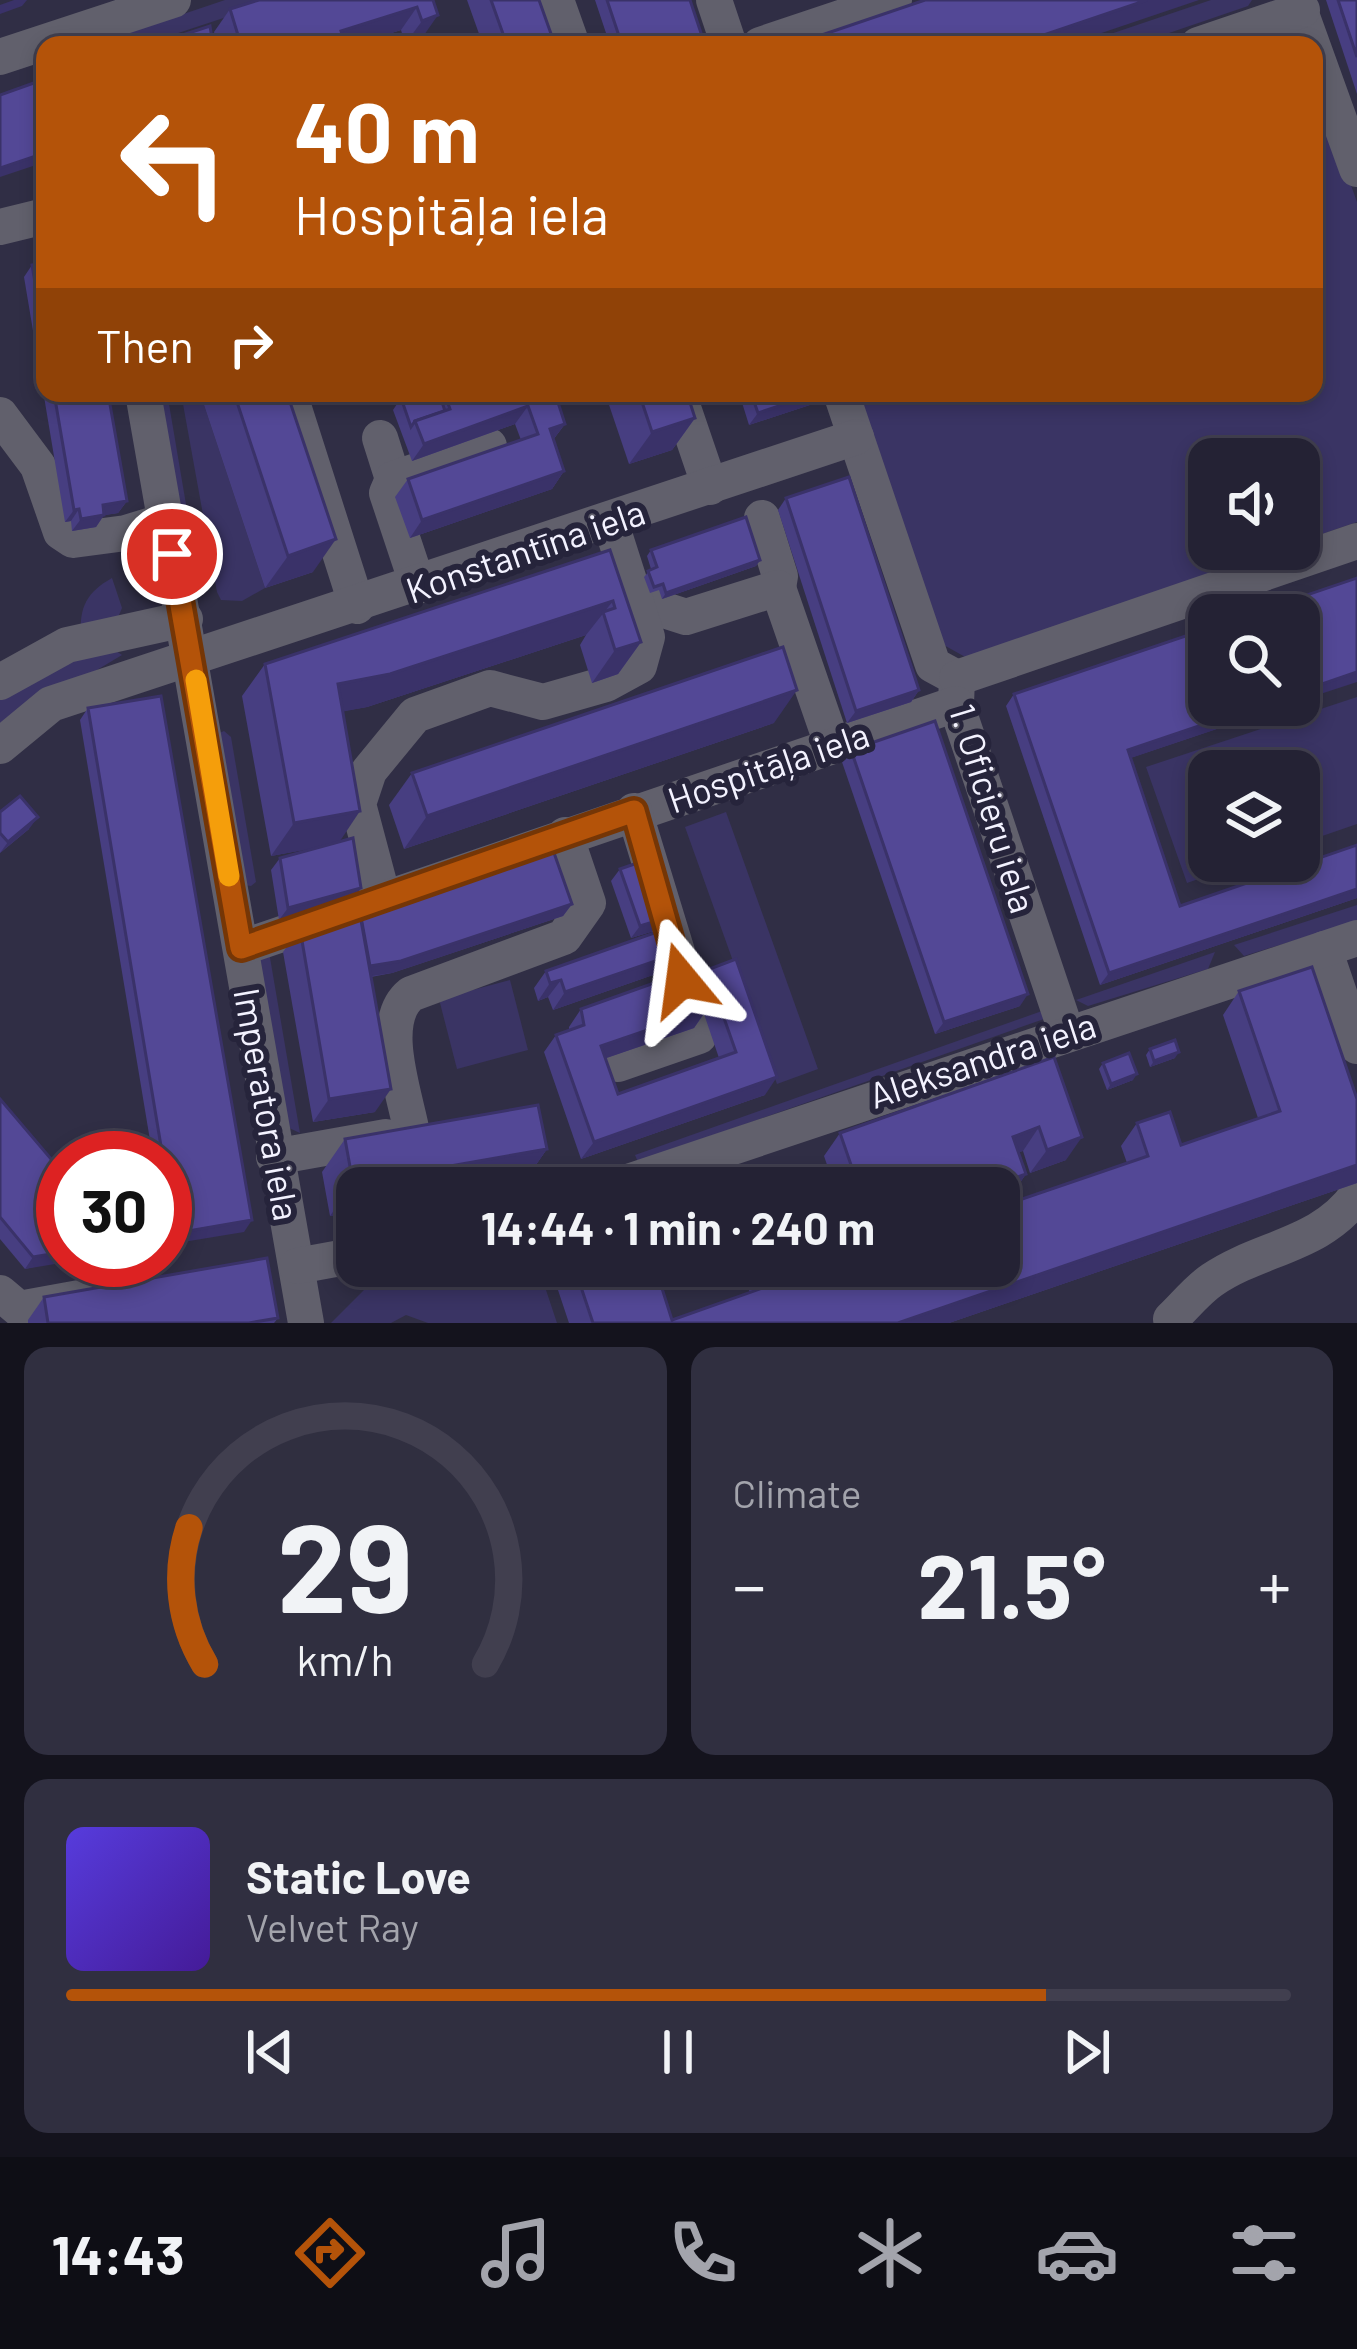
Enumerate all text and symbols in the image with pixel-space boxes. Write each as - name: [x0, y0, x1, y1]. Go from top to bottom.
- text: 40 m: [294, 79, 480, 180]
- icon: left: [96, 84, 252, 240]
- text: Hospitāļa iela: [294, 181, 609, 246]
- icon: right: [218, 312, 284, 378]
- text: Then: [96, 318, 194, 372]
- map controls: [1188, 438, 1320, 882]
- button: sound: [1188, 438, 1320, 570]
- street label: Konstantīna iela: [400, 489, 650, 611]
- pin: [121, 503, 223, 605]
- icon: arrive: [139, 521, 205, 587]
- button: search: [1188, 594, 1320, 726]
- street label: 1. Oficieru iela: [942, 698, 1046, 918]
- street label: Hospitāļa iela: [662, 711, 874, 821]
- button: layers: [1188, 750, 1320, 882]
- position arrow: [619, 917, 745, 1043]
- street label: Imperatora iela: [226, 985, 310, 1223]
- street label: Aleksandra iela: [863, 1002, 1101, 1116]
- speed limit sign: 30: [36, 1131, 192, 1287]
- text: 14:44 · 1 min · 240 m: [481, 1200, 875, 1254]
- text: Climate: [733, 1469, 862, 1516]
- text: 29: [277, 1488, 413, 1638]
- text: 21.5°: [918, 1529, 1106, 1637]
- text: −: [733, 1544, 766, 1623]
- text: +: [1258, 1544, 1291, 1623]
- text: km/h: [297, 1633, 394, 1685]
- text: Static Love: [246, 1849, 471, 1903]
- text: Velvet Ray: [246, 1903, 419, 1950]
- icon: previous: [237, 2019, 303, 2085]
- icon: pause: [645, 2019, 711, 2085]
- icon: next: [1054, 2019, 1120, 2085]
- icon: directions: [288, 2211, 372, 2295]
- icon: music: [474, 2211, 558, 2295]
- icon: phone: [661, 2211, 745, 2295]
- icon: climate: [848, 2211, 932, 2295]
- icon: car: [1035, 2211, 1119, 2295]
- icon: filters: [1222, 2211, 1306, 2295]
- text: 14:43: [51, 2221, 185, 2286]

